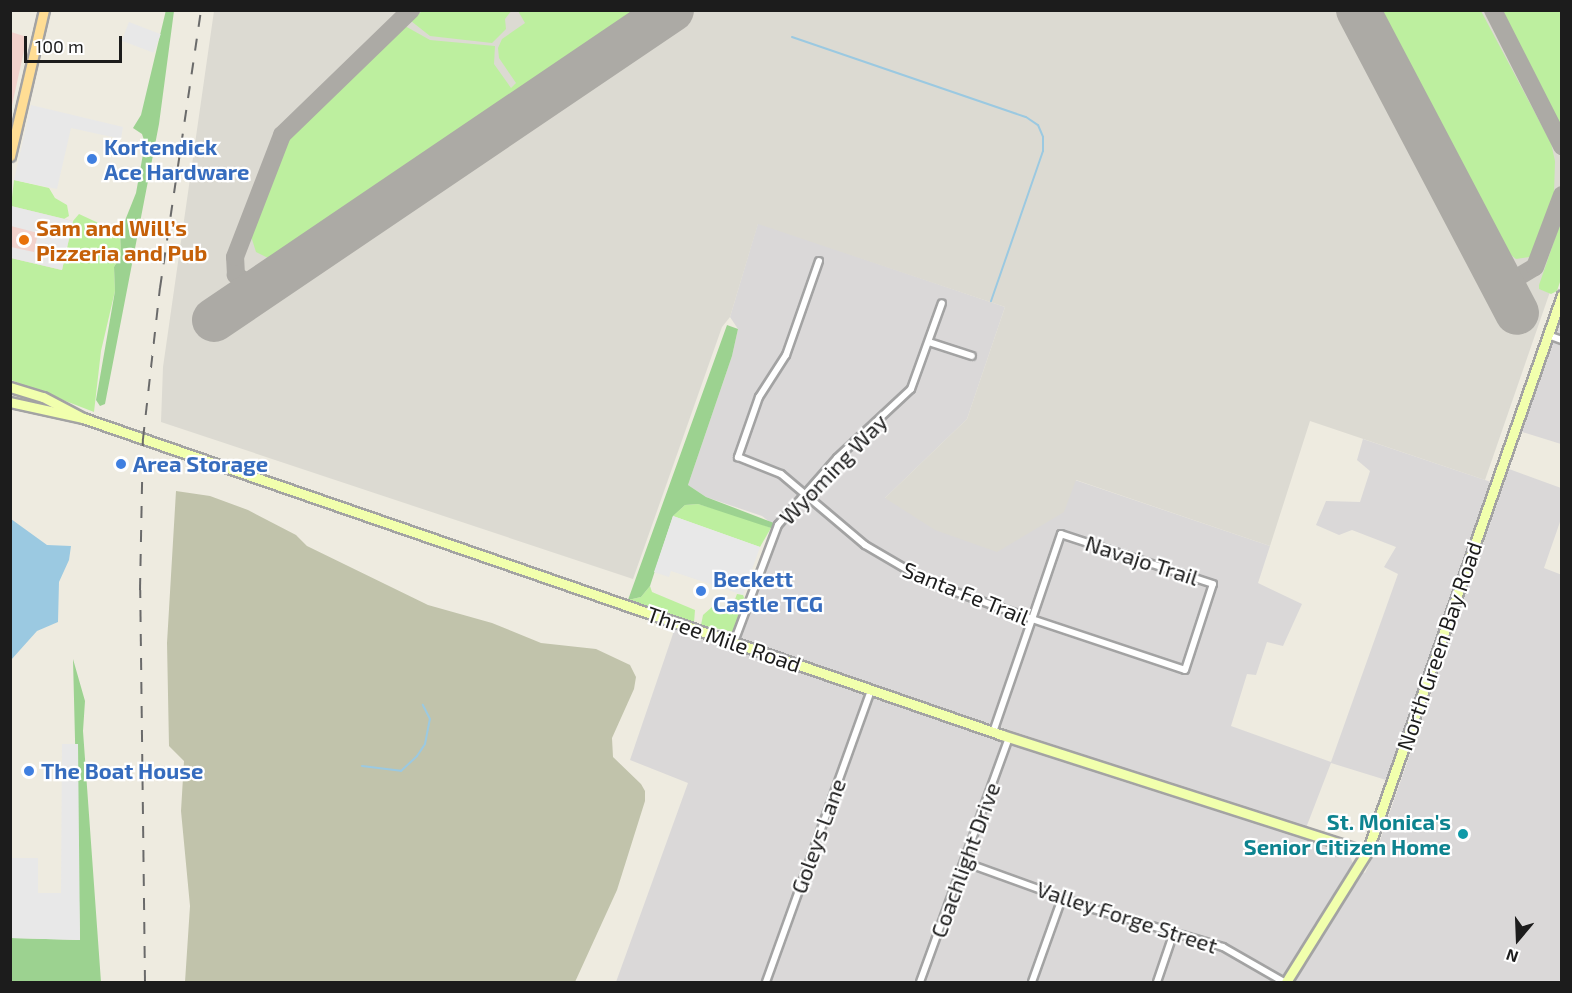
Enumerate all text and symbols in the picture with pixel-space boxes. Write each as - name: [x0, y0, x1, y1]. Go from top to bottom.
- scale bar: [27, 24, 124, 62]
- text: 100 m: [35, 35, 84, 57]
- place label: Kortendick Ace Hardware: [104, 133, 249, 184]
- marker: Kortendick Ace Hardware: [85, 152, 99, 166]
- place label: Sam and Will’s Pizzeria and Pub: [36, 214, 207, 266]
- marker: Sam and Will’s Pizzeria and Pub: [17, 233, 31, 247]
- street label: Wyoming Way: [774, 408, 892, 530]
- place label: Area Storage: [133, 451, 268, 477]
- marker: Area Storage: [114, 457, 128, 471]
- street label: Navajo Trail: [1082, 529, 1202, 591]
- street label: North Green Bay Road: [1391, 538, 1487, 754]
- street label: Santa Fe Trail: [899, 556, 1033, 630]
- place label: Beckett Castle TCG: [713, 565, 824, 616]
- marker: Beckett Castle TCG: [694, 584, 708, 598]
- street label: Three Mile Road: [643, 600, 805, 678]
- place label: The Boat House: [41, 758, 203, 784]
- marker: The Boat House: [22, 764, 36, 778]
- street label: Goleys Lane: [785, 775, 851, 897]
- street label: Coachlight Drive: [925, 779, 1005, 941]
- place label: St. Monica's Senior Citizen Home: [1243, 808, 1451, 860]
- marker: St. Monica's Senior Citizen Home: [1456, 827, 1470, 841]
- street label: Valley Forge Street: [1033, 875, 1221, 959]
- north arrow: [1488, 909, 1548, 969]
- text: N: [1503, 946, 1521, 967]

